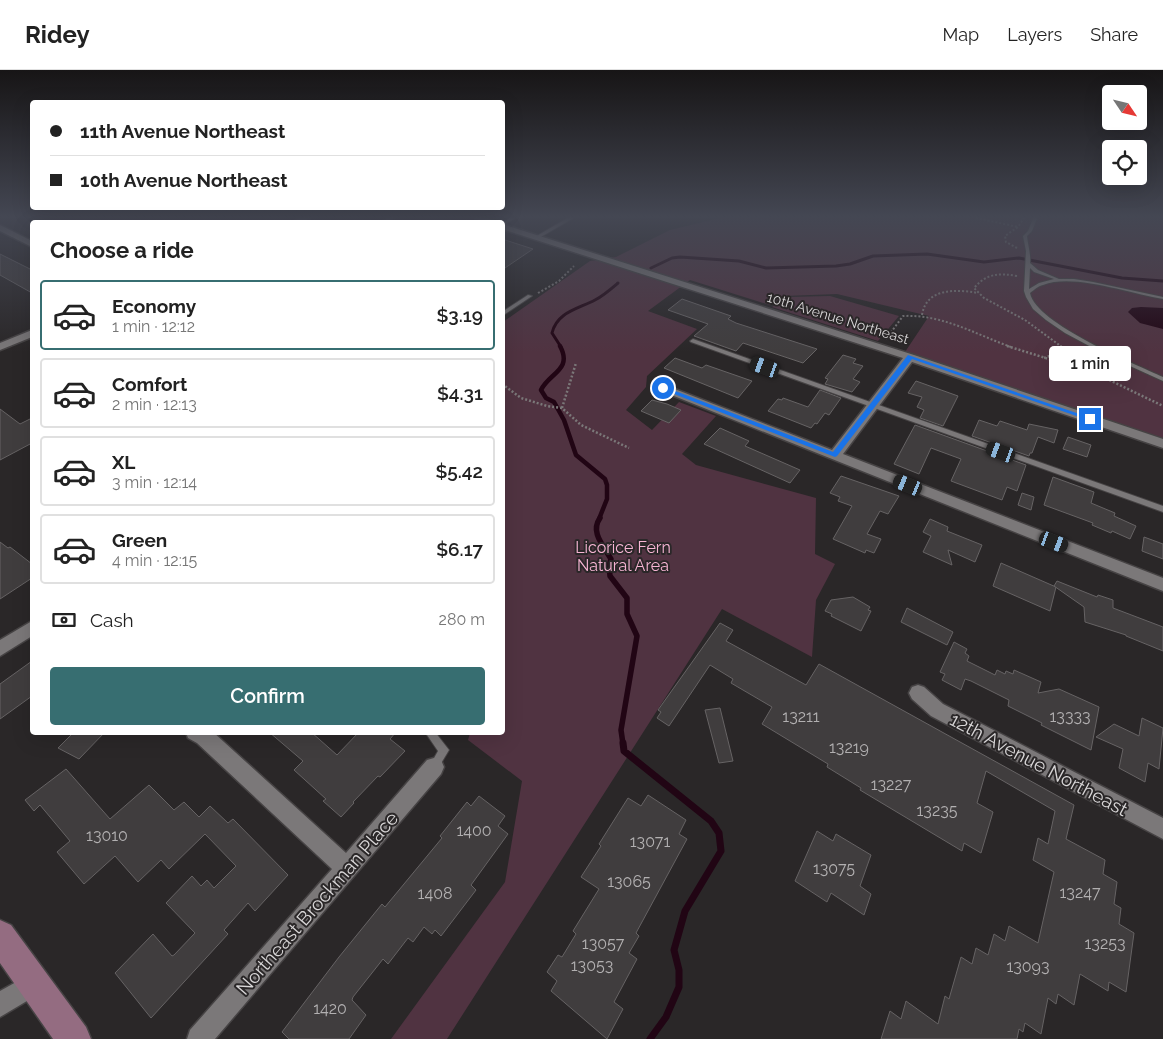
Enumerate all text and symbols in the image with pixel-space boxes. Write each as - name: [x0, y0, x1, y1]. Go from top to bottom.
- text: Ridey: [25, 20, 90, 49]
- text: Map: [943, 24, 979, 45]
- text: Layers: [1007, 24, 1062, 45]
- text: Share: [1090, 24, 1138, 45]
- north arrow: [1102, 85, 1148, 130]
- map controls: [1102, 85, 1147, 185]
- text: 11th Avenue Northeast: [80, 120, 285, 142]
- button: locate: [1102, 140, 1147, 185]
- text: 10th Avenue Northeast: [80, 169, 287, 191]
- text: Choose a ride: [50, 237, 194, 263]
- street label: 10th Avenue Northeast: [765, 289, 911, 347]
- icon: car: [52, 293, 97, 338]
- text: Economy: [112, 295, 196, 317]
- text: $3.19: [436, 304, 483, 326]
- text: 1 min · 12:12: [112, 317, 195, 336]
- callout: 1 min: [1049, 346, 1131, 382]
- text: 1 min: [1070, 354, 1110, 373]
- car: [748, 355, 781, 379]
- icon: car: [52, 371, 97, 416]
- text: Comfort: [112, 373, 187, 395]
- route start: [652, 377, 674, 399]
- text: $4.31: [437, 382, 483, 404]
- text: 2 min · 12:13: [112, 395, 197, 414]
- route end: [1079, 408, 1101, 430]
- car: [984, 440, 1017, 464]
- icon: car: [52, 449, 97, 494]
- text: XL: [112, 451, 135, 473]
- text: $5.42: [435, 460, 483, 482]
- car: [891, 472, 924, 498]
- text: 3 min · 12:14: [112, 473, 197, 492]
- icon: car: [52, 527, 97, 572]
- text: Green: [112, 529, 167, 551]
- car: [1037, 530, 1070, 554]
- text: $6.17: [436, 538, 483, 560]
- park label: Licorice Fern Natural Area: [575, 538, 671, 575]
- text: 4 min · 12:15: [112, 551, 197, 570]
- icon: cash: [50, 606, 78, 634]
- text: Cash: [90, 609, 134, 631]
- text: 280 m: [439, 610, 485, 629]
- button: Confirm: [50, 667, 485, 725]
- house number: 13211: [782, 707, 820, 726]
- house number: 13333: [1049, 707, 1091, 726]
- street label: 12th Avenue Northeast: [946, 708, 1132, 821]
- house number: 13219: [829, 738, 869, 757]
- house number: 13227: [871, 775, 912, 794]
- house number: 13235: [917, 801, 958, 820]
- street label: Northeast Brockman Place: [232, 807, 402, 999]
- house number: 1400: [456, 821, 492, 840]
- house number: 13010: [86, 826, 128, 845]
- house number: 13071: [630, 832, 670, 851]
- house number: 13075: [813, 859, 855, 878]
- house number: 13065: [607, 872, 651, 891]
- house number: 13247: [1060, 883, 1101, 902]
- house number: 1408: [418, 884, 452, 903]
- house number: 13057: [582, 934, 625, 953]
- house number: 13253: [1085, 934, 1126, 953]
- house number: 13053: [571, 956, 613, 975]
- house number: 13093: [1006, 957, 1050, 976]
- house number: 1420: [313, 999, 347, 1018]

